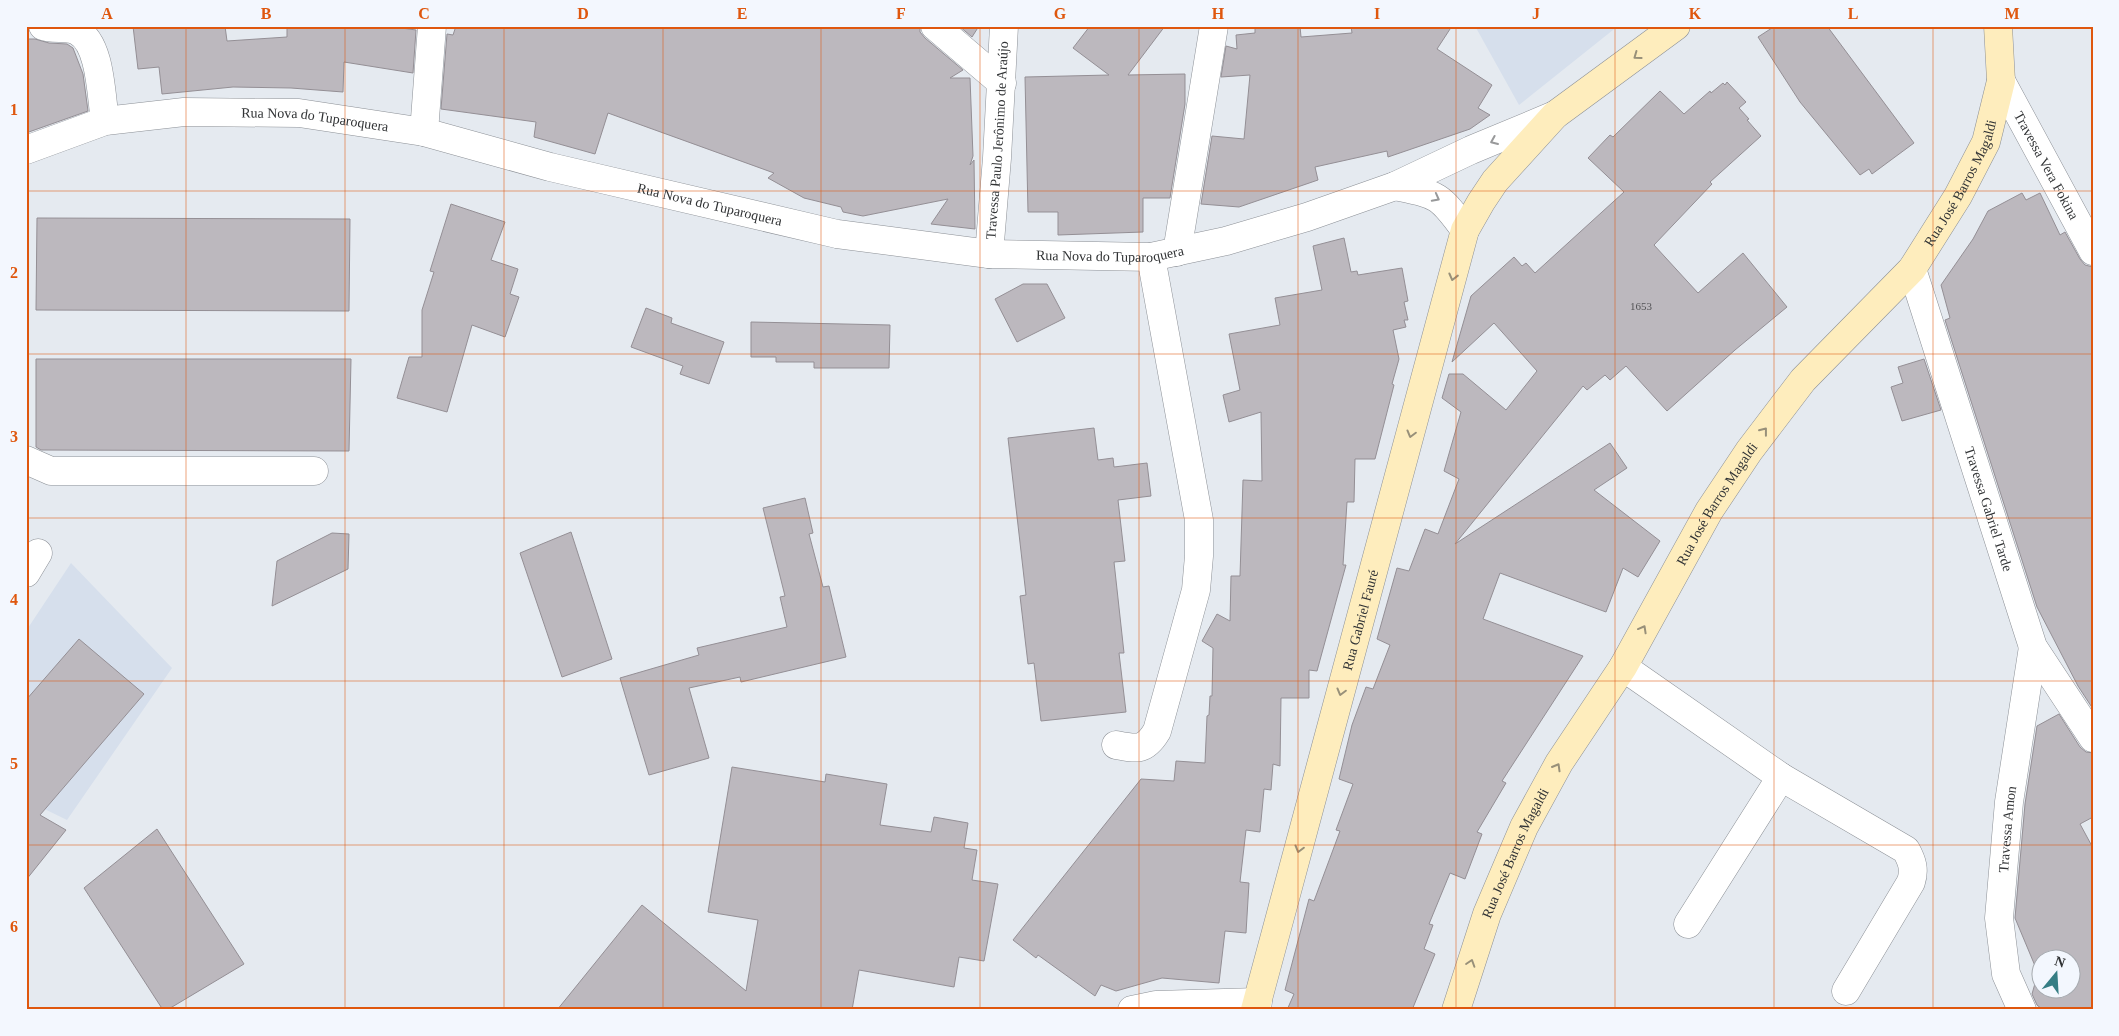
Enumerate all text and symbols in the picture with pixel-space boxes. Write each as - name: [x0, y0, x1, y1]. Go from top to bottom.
- text: A: [101, 5, 113, 22]
- text: B: [261, 5, 272, 22]
- text: C: [418, 5, 430, 22]
- text: D: [577, 5, 589, 22]
- text: E: [737, 5, 747, 22]
- text: F: [896, 5, 906, 22]
- text: G: [1054, 5, 1067, 22]
- text: H: [1212, 5, 1225, 22]
- text: I: [1374, 5, 1380, 22]
- text: J: [1532, 5, 1540, 22]
- text: K: [1689, 5, 1702, 22]
- text: L: [1848, 5, 1858, 22]
- text: M: [2004, 5, 2020, 22]
- street label: Travessa Paulo Jerônimo de Araújo: [983, 41, 1011, 240]
- one-way arrow: [1634, 50, 1643, 59]
- text: 1: [10, 101, 18, 118]
- street label: Rua Nova do Tuparoquera: [241, 105, 390, 135]
- street label: Travessa Vera Fokina: [2011, 109, 2082, 223]
- street label: Rua José Barros Magaldi: [1921, 118, 1999, 249]
- one-way arrow: [1490, 134, 1499, 145]
- street label: Rua Nova do Tuparoquera: [636, 181, 784, 229]
- one-way arrow: [1431, 192, 1440, 202]
- street label: Rua Nova do Tuparoquera: [1036, 243, 1186, 265]
- text: 2: [10, 264, 18, 281]
- one-way arrow: [1448, 272, 1459, 281]
- house number: 1653: [1630, 300, 1653, 312]
- text: 3: [10, 428, 18, 445]
- one-way arrow: [1759, 428, 1767, 437]
- one-way arrow: [1406, 429, 1417, 438]
- street label: Rua José Barros Magaldi: [1674, 440, 1761, 568]
- street label: Travessa Gabriel Tarde: [1961, 445, 2015, 573]
- street label: Rua Gabriel Fauré: [1340, 568, 1381, 672]
- text: 4: [10, 591, 18, 608]
- one-way arrow: [1637, 626, 1647, 635]
- one-way arrow: [1337, 688, 1347, 696]
- text: 5: [10, 755, 18, 772]
- one-way arrow: [1551, 763, 1561, 772]
- street label: Travessa Amon: [1996, 785, 2019, 873]
- street label: Rua José Barros Magaldi: [1479, 786, 1552, 920]
- one-way arrow: [1294, 844, 1305, 853]
- text: 6: [10, 918, 18, 935]
- north arrow: [2032, 948, 2082, 998]
- text: N: [2053, 953, 2067, 971]
- one-way arrow: [1465, 960, 1475, 968]

